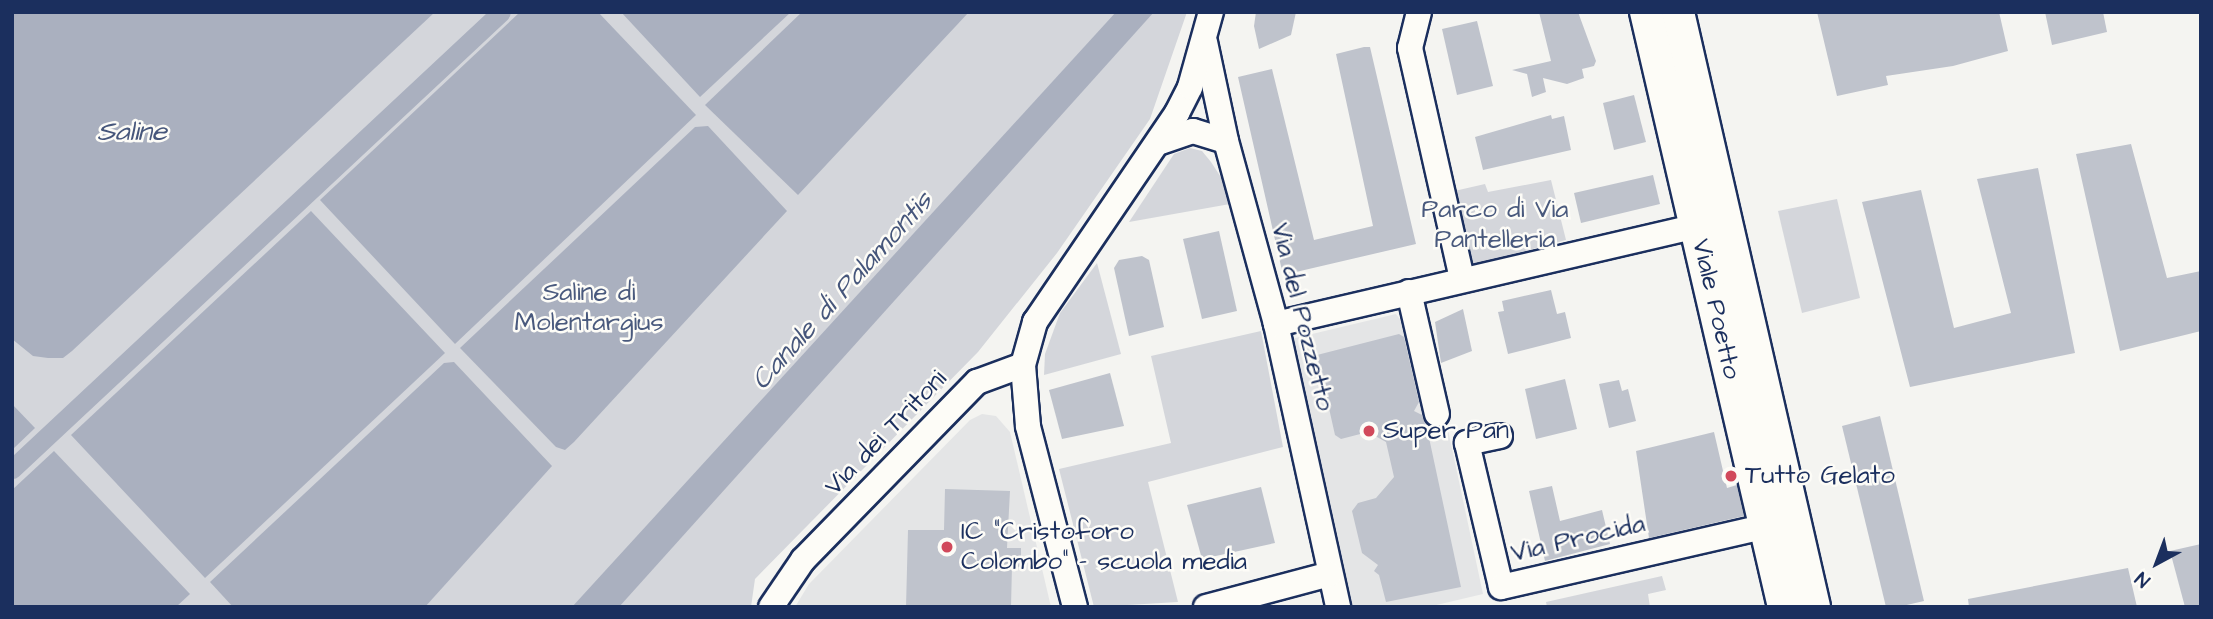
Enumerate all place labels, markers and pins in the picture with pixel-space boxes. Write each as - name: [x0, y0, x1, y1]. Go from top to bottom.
- place label: Super Pan: [1383, 415, 1509, 447]
- marker: Super Pan: [1361, 423, 1377, 439]
- place label: Tutto Gelato: [1745, 460, 1895, 492]
- marker: Tutto Gelato: [1723, 468, 1739, 484]
- place label: IC "Cristoforo Colombo" - scuola media: [961, 516, 1247, 578]
- marker: IC "Cristoforo Colombo" - scuola media: [939, 539, 955, 555]

